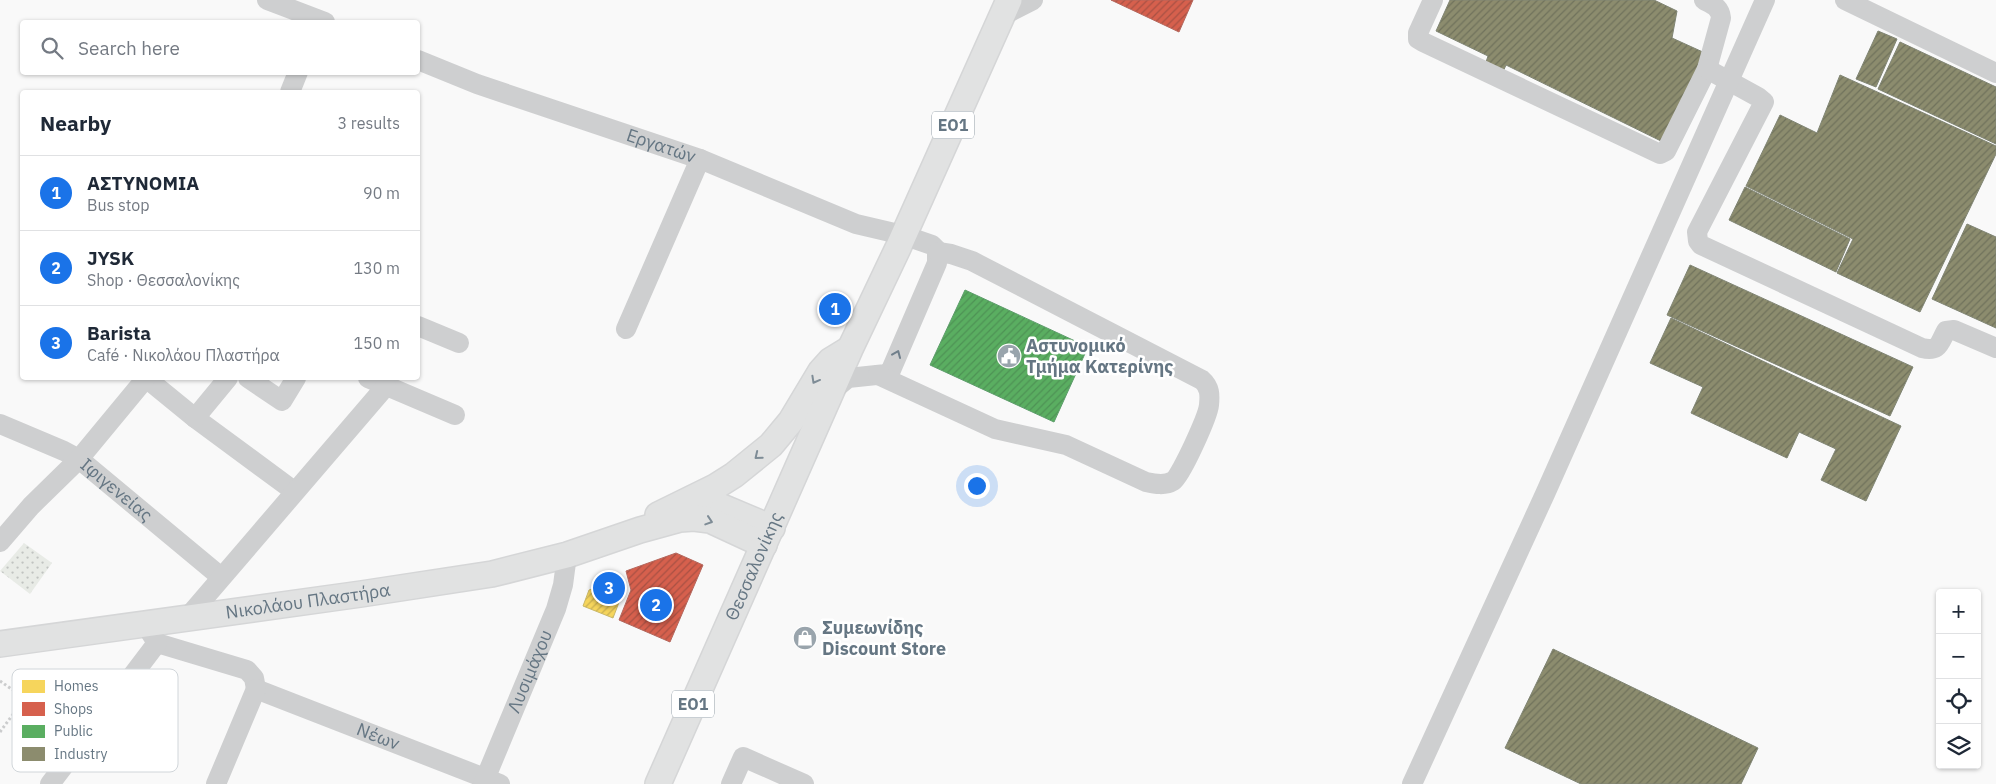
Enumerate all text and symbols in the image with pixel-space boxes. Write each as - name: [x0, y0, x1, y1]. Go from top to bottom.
- search box: [20, 20, 420, 75]
- icon: search: [38, 34, 66, 62]
- text: Search here: [78, 36, 180, 60]
- text: Nearby: [40, 109, 111, 137]
- road number: ΕΟ1: [932, 112, 974, 138]
- text: 3 results: [337, 113, 400, 133]
- street label: Εργατών: [624, 123, 699, 168]
- text: ΑΣΤΥΝΟΜΙΑ: [87, 171, 199, 195]
- text: 1: [51, 183, 61, 203]
- text: 90 m: [363, 183, 400, 203]
- text: Bus stop: [87, 195, 150, 215]
- text: JYSK: [87, 246, 134, 270]
- text: 2: [51, 258, 61, 278]
- text: 130 m: [353, 258, 400, 278]
- text: Shop · Θεσσαλονίκης: [87, 270, 240, 290]
- pin: 1: [819, 290, 851, 328]
- text: Barista: [87, 321, 151, 345]
- text: 3: [51, 333, 61, 353]
- text: 150 m: [353, 333, 400, 353]
- place label: Αστυνομικό Τμήμα Κατερίνης: [1026, 334, 1173, 378]
- public building icon: Αστυνομικό Τμήμα Κατερίνης: [996, 343, 1022, 369]
- text: Café · Νικολάου Πλαστήρα: [87, 345, 280, 365]
- one-way arrow: [891, 350, 902, 359]
- one-way arrow: [812, 375, 822, 384]
- one-way arrow: [755, 451, 764, 459]
- street label: Ιφιγενείας: [76, 453, 158, 527]
- your location: [964, 473, 990, 499]
- street label: Θεσσαλονίκης: [720, 508, 788, 624]
- one-way arrow: [705, 515, 713, 525]
- pin: 3: [593, 569, 625, 607]
- street label: Νικολάου Πλαστήρα: [224, 578, 392, 624]
- pin: 2: [640, 586, 672, 624]
- map controls: [1936, 589, 1981, 769]
- button: +: [1936, 589, 1981, 634]
- place label: Συμεωνίδης Discount Store: [822, 616, 946, 660]
- shop icon: Συμεωνίδης Discount Store: [792, 625, 818, 651]
- street label: Λυσιμάχου: [502, 626, 557, 716]
- button: −: [1936, 634, 1981, 679]
- legend: [12, 669, 178, 772]
- text: Homes: [54, 677, 99, 695]
- button: locate: [1936, 679, 1981, 724]
- road number: ΕΟ1: [672, 691, 714, 718]
- text: Shops: [54, 700, 93, 718]
- street label: Νέων: [353, 717, 403, 755]
- text: Public: [54, 722, 93, 740]
- button: layers: [1936, 724, 1981, 769]
- text: Industry: [54, 745, 108, 763]

